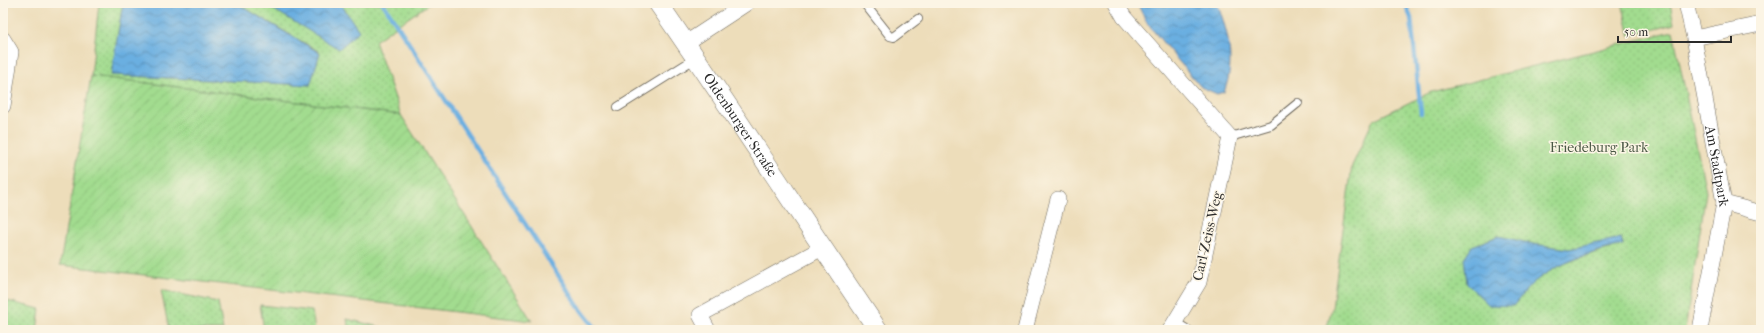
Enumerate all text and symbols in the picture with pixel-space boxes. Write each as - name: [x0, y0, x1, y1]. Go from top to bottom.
- scale bar: [1618, 18, 1731, 44]
- text: 50 m: [1624, 25, 1648, 39]
- street label: Oldenburger Straße: [699, 70, 781, 180]
- street label: Am Stadtpark: [1701, 123, 1733, 209]
- park label: Friedeburg Park: [1550, 139, 1649, 156]
- street label: Carl-Zeiss-Weg: [1189, 189, 1226, 282]

